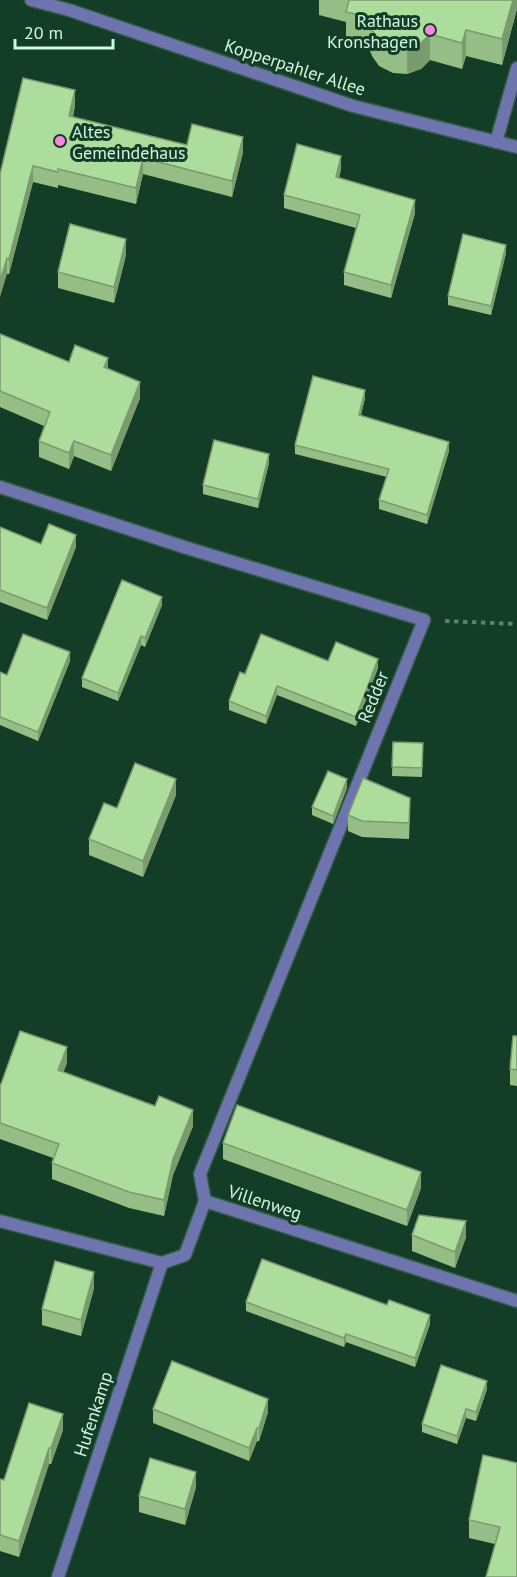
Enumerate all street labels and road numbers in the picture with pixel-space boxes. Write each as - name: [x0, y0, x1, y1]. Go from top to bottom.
- street label: Kopperpahler Allee: [222, 33, 368, 101]
- street label: Redder: [352, 668, 394, 726]
- street label: Villenweg: [224, 1179, 305, 1225]
- street label: Hufenkamp: [68, 1368, 118, 1460]

